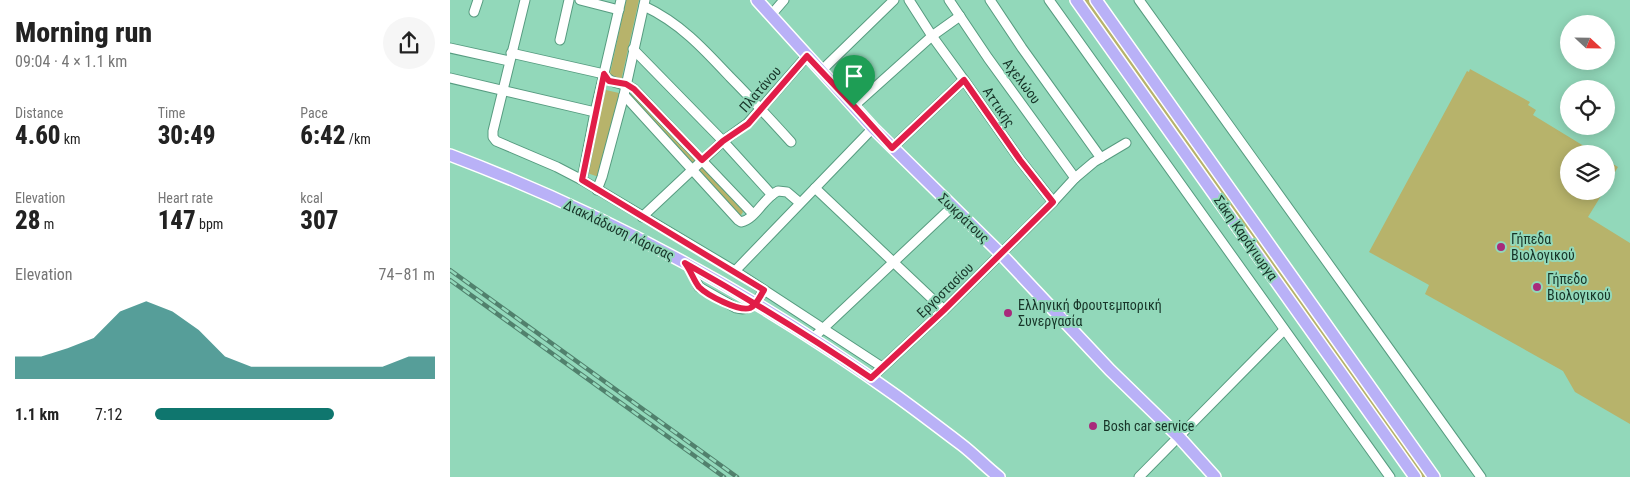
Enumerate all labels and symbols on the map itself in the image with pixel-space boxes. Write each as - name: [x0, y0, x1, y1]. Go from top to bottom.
- north arrow: [1560, 15, 1615, 70]
- pin: [833, 55, 875, 106]
- street label: Αχελώου: [1000, 55, 1044, 107]
- street label: Πλατάνου: [736, 63, 784, 115]
- street label: Αττικής: [980, 84, 1018, 130]
- street label: Σωκράτους: [935, 190, 993, 246]
- street label: Σάκη Καράγιωργα: [1211, 193, 1281, 283]
- street label: Διακλάδωση Λάρισας: [561, 196, 677, 264]
- place label: Γήπεδα Βιολογικού: [1511, 231, 1575, 263]
- marker: Γήπεδα Βιολογικού: [1495, 241, 1507, 253]
- street label: Εργοστασίου: [913, 259, 977, 321]
- place label: Γήπεδο Βιολογικού: [1547, 271, 1611, 303]
- marker: Γήπεδο Βιολογικού: [1531, 281, 1543, 293]
- place label: Ελληνική Φρουτεμπορική Συνεργασία: [1018, 297, 1162, 329]
- marker: Ελληνική Φρουτεμπορική Συνεργασία: [1002, 307, 1014, 319]
- place label: Bosh car service: [1103, 418, 1195, 434]
- marker: Bosh car service: [1087, 420, 1099, 432]

